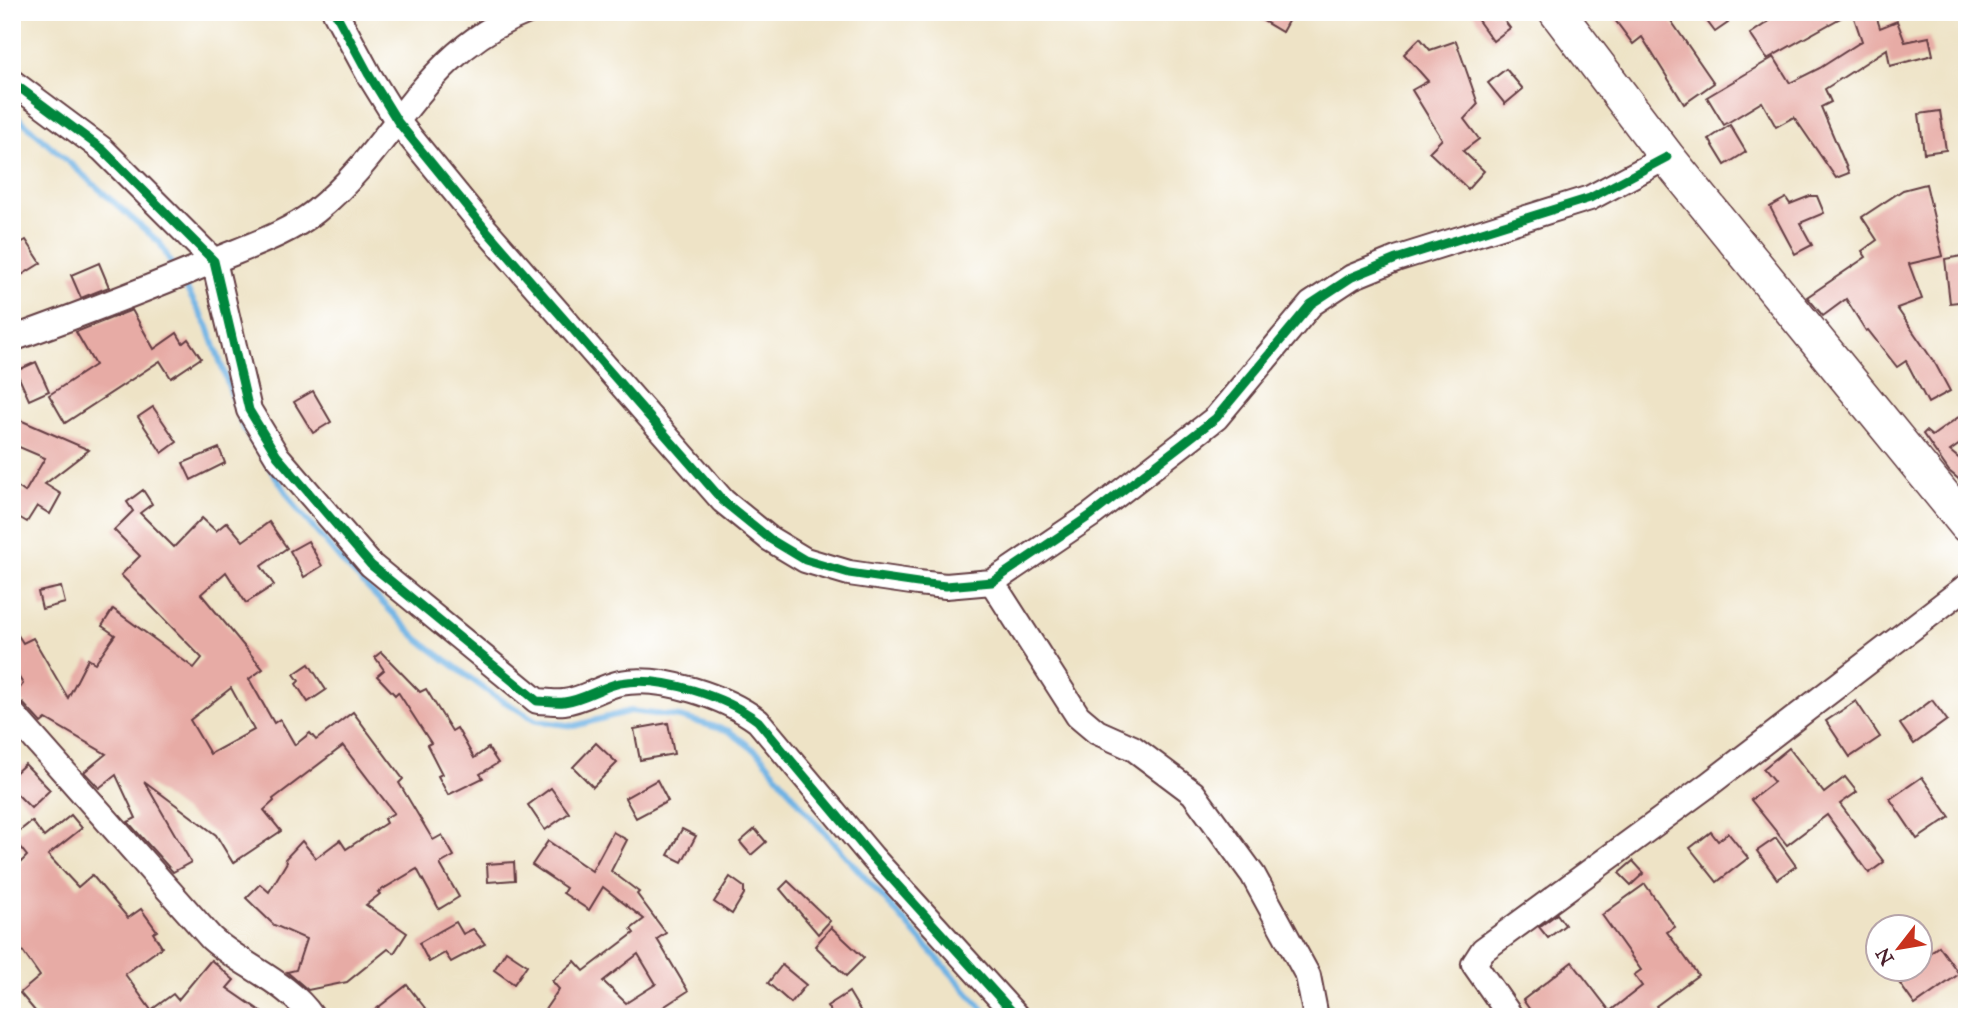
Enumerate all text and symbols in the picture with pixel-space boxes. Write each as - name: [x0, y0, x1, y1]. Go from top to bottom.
- north arrow: [1864, 914, 1934, 984]
- text: N: [1871, 944, 1899, 969]

